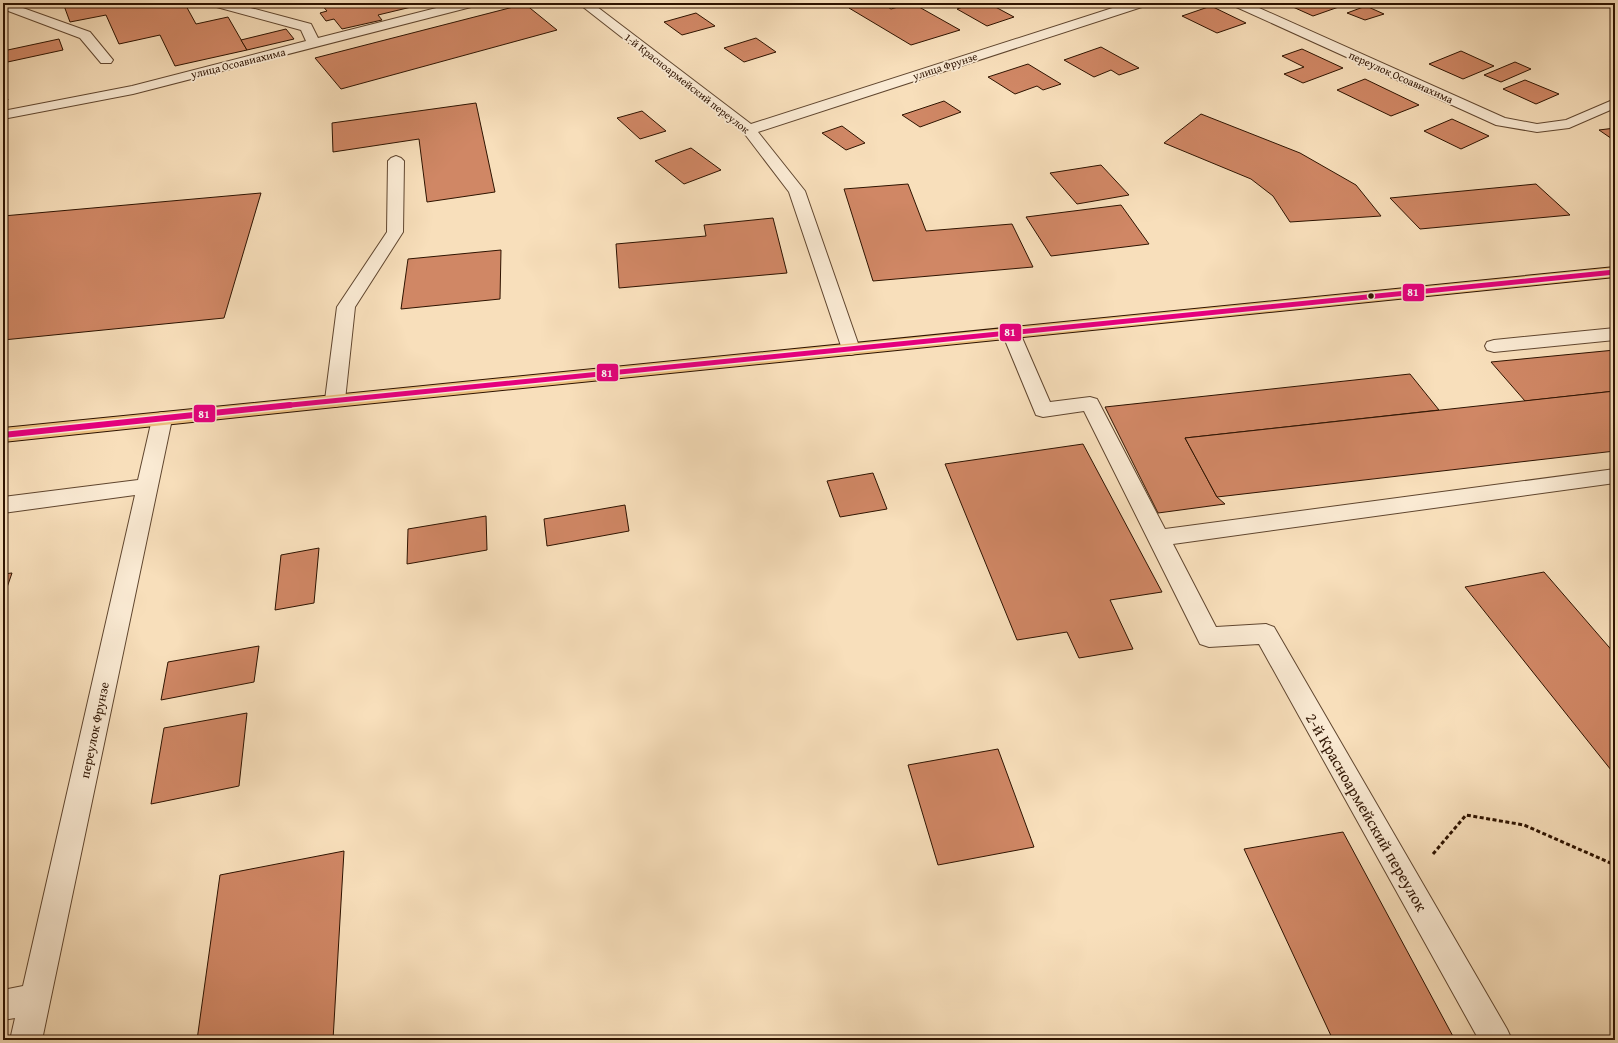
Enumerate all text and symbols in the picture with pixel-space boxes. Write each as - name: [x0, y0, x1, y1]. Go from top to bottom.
- street label: 1-й Красноармейский переулок: [621, 29, 753, 137]
- street label: улица Осоавиахима: [188, 43, 288, 83]
- street label: переулок Осоавиахима: [1346, 47, 1456, 108]
- street label: улица Фрунзе: [910, 48, 979, 84]
- line badge: 81: [1402, 283, 1425, 302]
- text: 81: [1407, 284, 1419, 300]
- unlabelled marker: [1366, 291, 1376, 301]
- line badge: 81: [999, 323, 1022, 342]
- text: 81: [1004, 324, 1016, 340]
- line badge: 81: [596, 363, 619, 382]
- text: 81: [601, 365, 613, 381]
- line badge: 81: [193, 404, 216, 423]
- text: 81: [198, 406, 210, 422]
- street label: переулок Фрунзе: [75, 680, 114, 780]
- street label: 2-й Красноармейский переулок: [1300, 708, 1434, 916]

